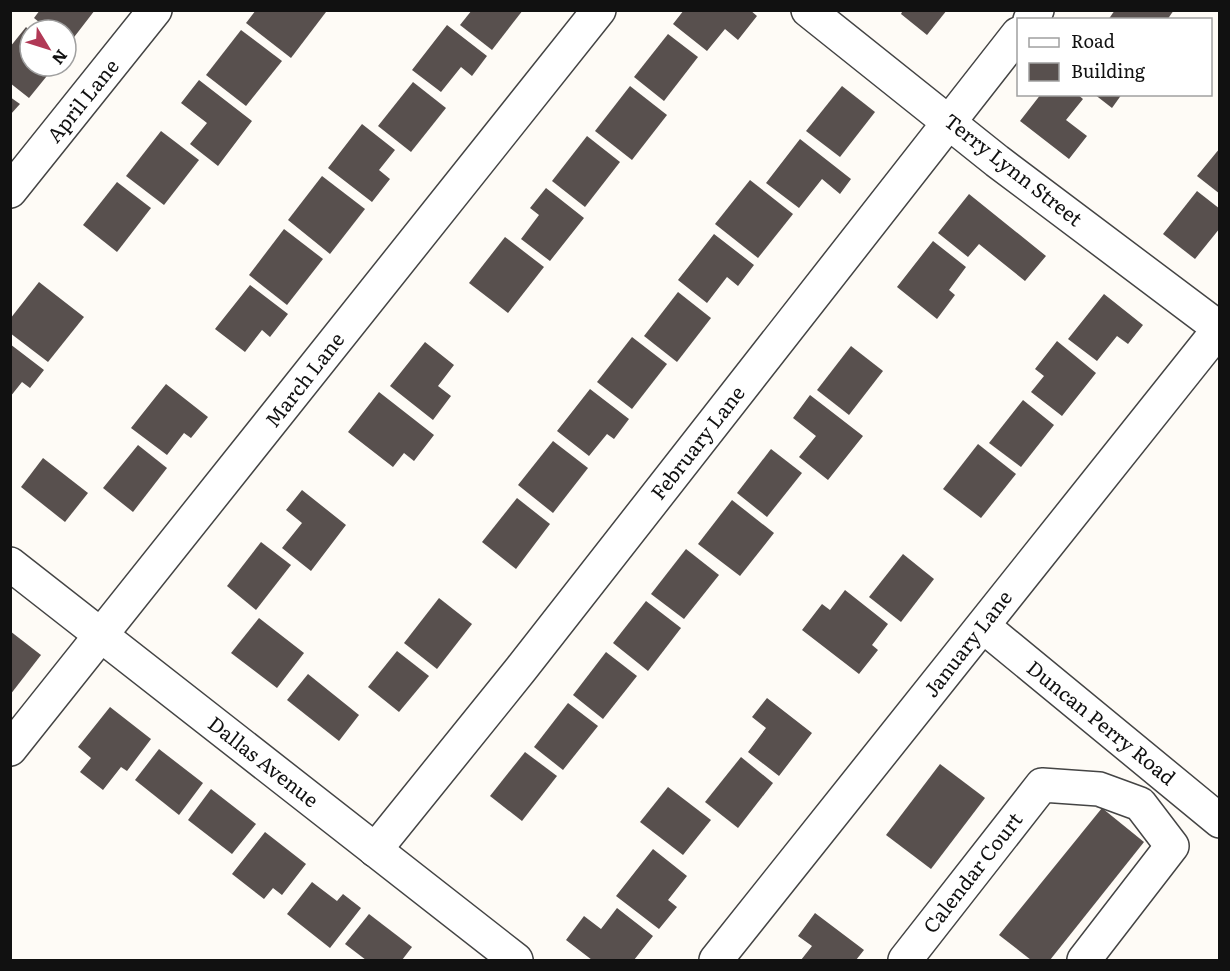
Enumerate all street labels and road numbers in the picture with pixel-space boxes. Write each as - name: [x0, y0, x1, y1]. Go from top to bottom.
- street label: April Lane: [38, 51, 125, 148]
- street label: Terry Lynn Street: [939, 105, 1090, 232]
- street label: March Lane: [257, 325, 350, 433]
- street label: February Lane: [642, 378, 751, 505]
- street label: January Lane: [915, 583, 1018, 703]
- street label: Duncan Perry Road: [1021, 652, 1183, 791]
- street label: Dallas Avenue: [202, 708, 326, 813]
- street label: Calendar Court: [915, 805, 1028, 939]

